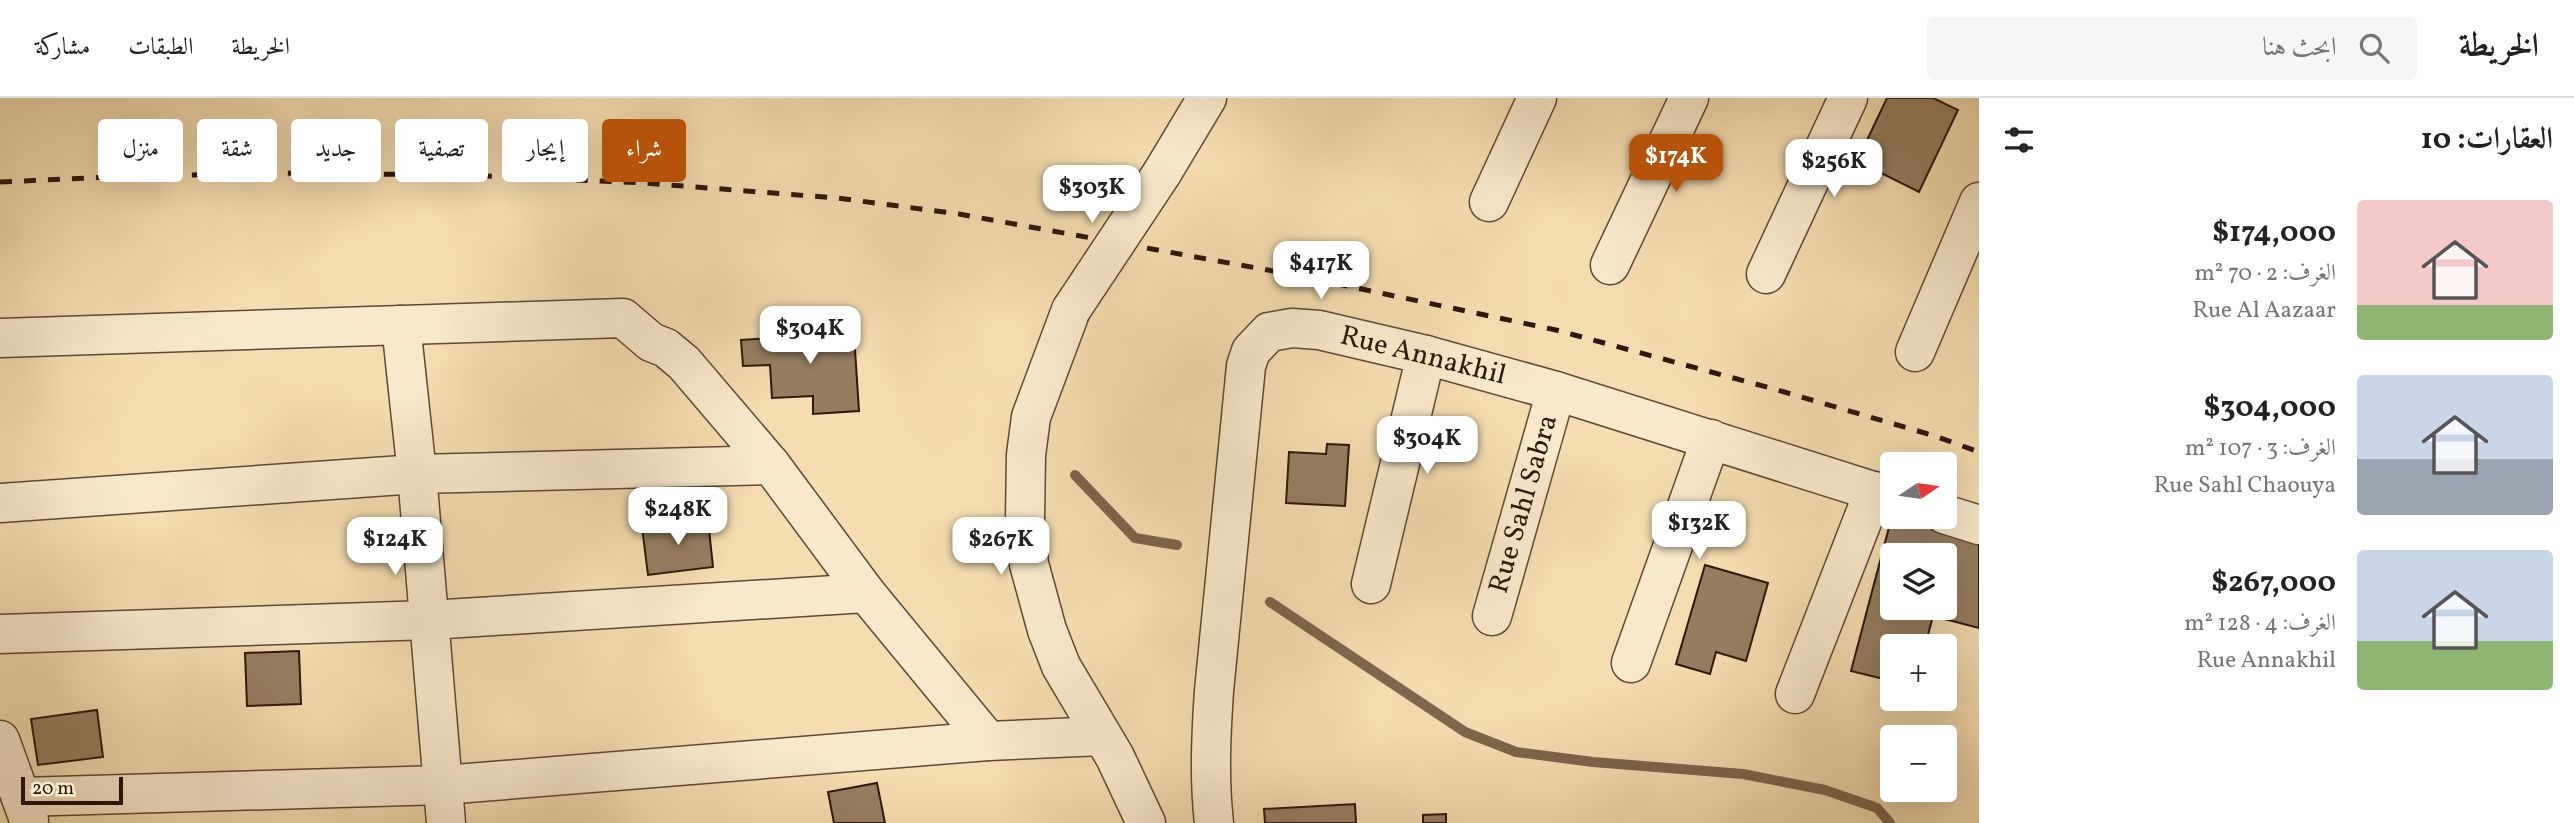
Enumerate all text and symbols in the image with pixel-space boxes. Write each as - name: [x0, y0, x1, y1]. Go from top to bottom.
- search box: [1927, 17, 2417, 80]
- text: الخريطة: [2459, 25, 2539, 71]
- icon: search: [2355, 29, 2393, 67]
- text: ابحث هنا: [2262, 30, 2337, 66]
- text: مشاركة: [35, 31, 90, 65]
- text: الطبقات: [128, 31, 194, 65]
- text: الخريطة: [232, 31, 290, 65]
- chip: منزل: [98, 119, 183, 182]
- chip: شقة: [197, 119, 277, 182]
- chip: جديد: [291, 119, 381, 182]
- chip: تصفية: [395, 119, 488, 182]
- chip: إيجار: [502, 119, 588, 182]
- chip: شراء: [602, 119, 686, 182]
- text: العقارات: 10: [2421, 119, 2553, 161]
- icon: filters: [2000, 121, 2038, 159]
- pin: $174K: [1627, 134, 1725, 194]
- pin: $256K: [1785, 140, 1883, 199]
- text: $174K: [1645, 141, 1707, 173]
- text: $256K: [1801, 146, 1867, 178]
- pin: $303K: [1043, 166, 1141, 225]
- text: $303K: [1059, 172, 1125, 204]
- text: $174,000: [2212, 212, 2336, 254]
- icon: home: [2413, 228, 2497, 312]
- pin: $417K: [1272, 242, 1370, 301]
- text: $417K: [1289, 248, 1353, 280]
- text: الغرف: 2 · 70 m²: [2194, 258, 2336, 290]
- text: Rue Al Aazaar: [2192, 295, 2336, 327]
- pin: $304K: [761, 306, 859, 366]
- text: $304K: [776, 313, 844, 345]
- street label: Rue Annakhil: [1336, 317, 1510, 395]
- text: $304,000: [2204, 387, 2336, 429]
- icon: home: [2413, 403, 2497, 487]
- street label: Rue Sahl Sabra: [1480, 410, 1568, 598]
- pin: $304K: [1378, 416, 1476, 476]
- text: $304K: [1393, 423, 1461, 455]
- text: الغرف: 3 · 107 m²: [2185, 433, 2336, 465]
- north arrow: [1880, 452, 1956, 528]
- map controls: [1880, 452, 1957, 802]
- text: Rue Sahl Chaouya: [2154, 470, 2336, 502]
- pin: $248K: [629, 488, 727, 547]
- text: $248K: [644, 494, 712, 526]
- pin: $132K: [1650, 502, 1748, 561]
- text: $132K: [1668, 508, 1730, 540]
- pin: $124K: [346, 518, 444, 577]
- pin: $267K: [952, 518, 1050, 577]
- text: $124K: [363, 524, 427, 556]
- text: $267K: [968, 524, 1034, 556]
- button: layers: [1880, 543, 1957, 620]
- text: $267,000: [2211, 562, 2336, 604]
- icon: home: [2413, 578, 2497, 662]
- text: الغرف: 4 · 128 m²: [2184, 608, 2336, 640]
- button: +: [1880, 634, 1957, 711]
- text: Rue Annakhil: [2197, 645, 2336, 677]
- button: −: [1880, 725, 1957, 802]
- scale bar: [21, 774, 122, 806]
- text: 20 m: [32, 776, 74, 802]

